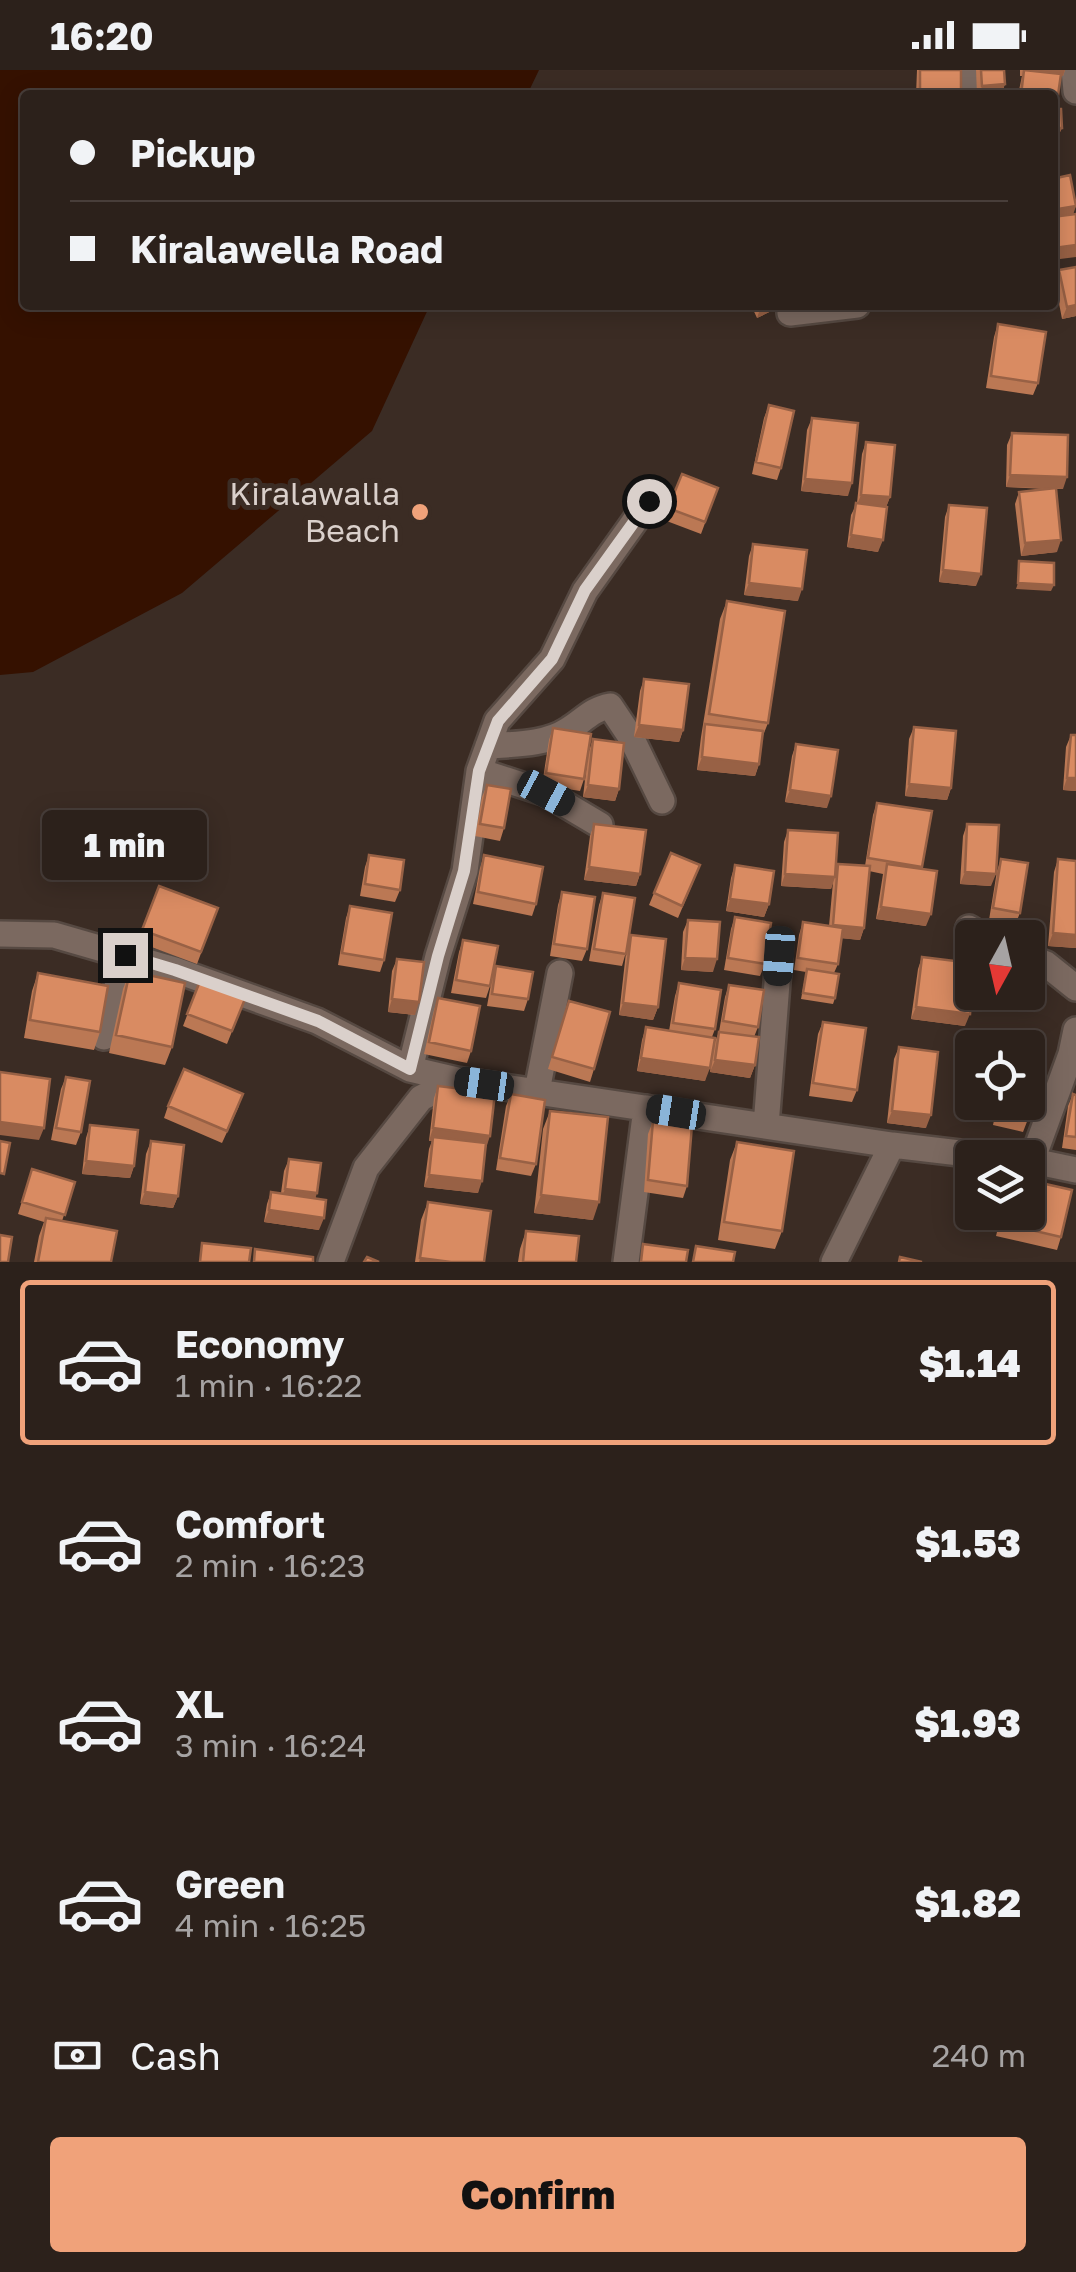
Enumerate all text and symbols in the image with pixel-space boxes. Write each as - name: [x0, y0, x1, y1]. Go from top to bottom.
- text: 16:20: [50, 13, 154, 58]
- text: Pickup: [130, 130, 256, 175]
- text: Kiralawella Road: [130, 226, 443, 271]
- place label: Kiralawalla Beach: [229, 474, 400, 549]
- route start: [627, 479, 672, 524]
- marker: Kiralawalla Beach: [409, 501, 431, 523]
- car: [512, 766, 580, 820]
- callout: 1 min: [42, 810, 208, 880]
- text: 1 min: [84, 826, 165, 864]
- north arrow: [955, 920, 1045, 1010]
- map controls: [955, 920, 1045, 1230]
- car: [762, 925, 796, 987]
- route end: [103, 933, 148, 978]
- button: locate: [955, 1030, 1045, 1120]
- car: [452, 1065, 516, 1103]
- car: [644, 1092, 708, 1132]
- button: layers: [955, 1140, 1045, 1230]
- icon: car: [55, 1318, 145, 1408]
- text: Economy: [175, 1321, 344, 1366]
- text: $1.14: [919, 1340, 1021, 1385]
- text: 1 min · 16:22: [175, 1366, 362, 1404]
- icon: car: [55, 1498, 145, 1588]
- text: Comfort: [175, 1501, 325, 1546]
- text: $1.53: [915, 1520, 1021, 1565]
- text: 2 min · 16:23: [175, 1546, 366, 1584]
- icon: car: [55, 1678, 145, 1768]
- text: XL: [175, 1681, 224, 1726]
- text: $1.93: [914, 1700, 1021, 1745]
- text: 3 min · 16:24: [175, 1726, 366, 1764]
- icon: car: [55, 1858, 145, 1948]
- text: Green: [175, 1861, 285, 1906]
- text: $1.82: [914, 1880, 1021, 1925]
- text: 4 min · 16:25: [175, 1906, 366, 1944]
- icon: cash: [50, 2028, 105, 2083]
- text: Cash: [130, 2033, 221, 2078]
- text: 240 m: [932, 2036, 1026, 2074]
- button: Confirm: [50, 2137, 1026, 2252]

